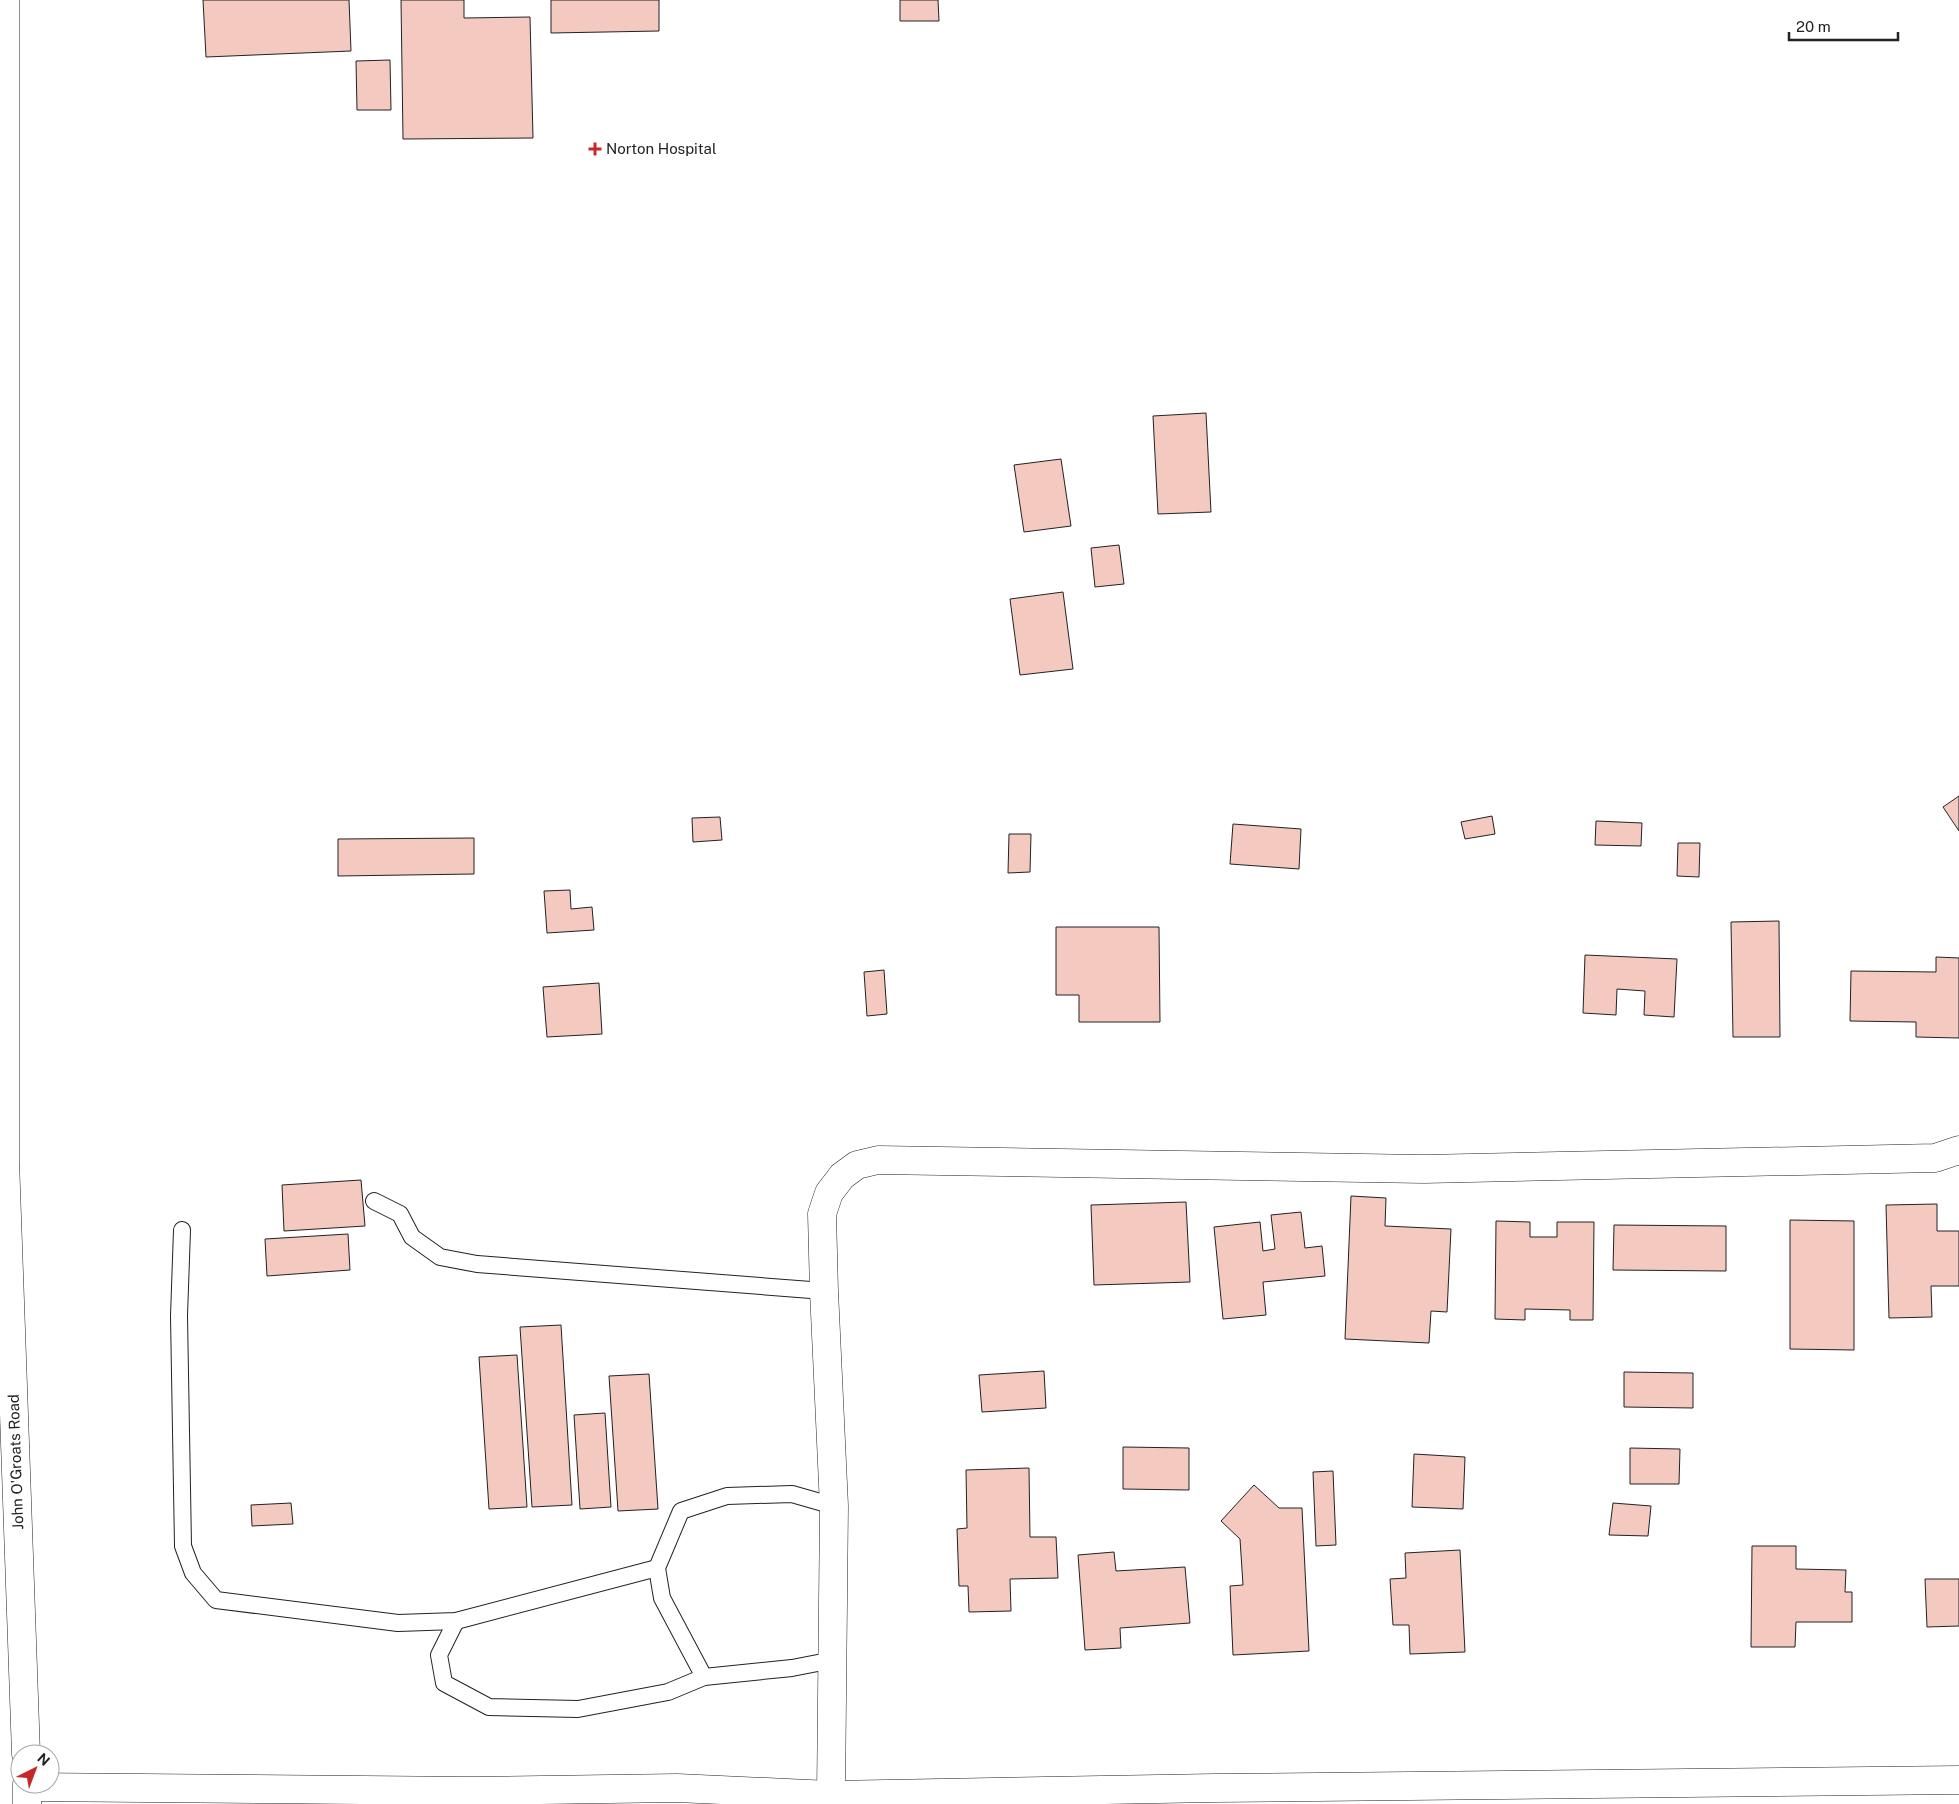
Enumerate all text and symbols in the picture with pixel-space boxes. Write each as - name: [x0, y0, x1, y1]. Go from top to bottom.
- scale bar: [1789, 10, 1898, 42]
- text: 20 m: [1796, 18, 1831, 35]
- place label: Norton Hospital: [606, 140, 716, 157]
- marker: Norton Hospital: [588, 142, 602, 156]
- street label: John O'Groats Road: [5, 1394, 26, 1530]
- north arrow: [10, 1744, 60, 1794]
- text: N: [34, 1750, 53, 1769]

